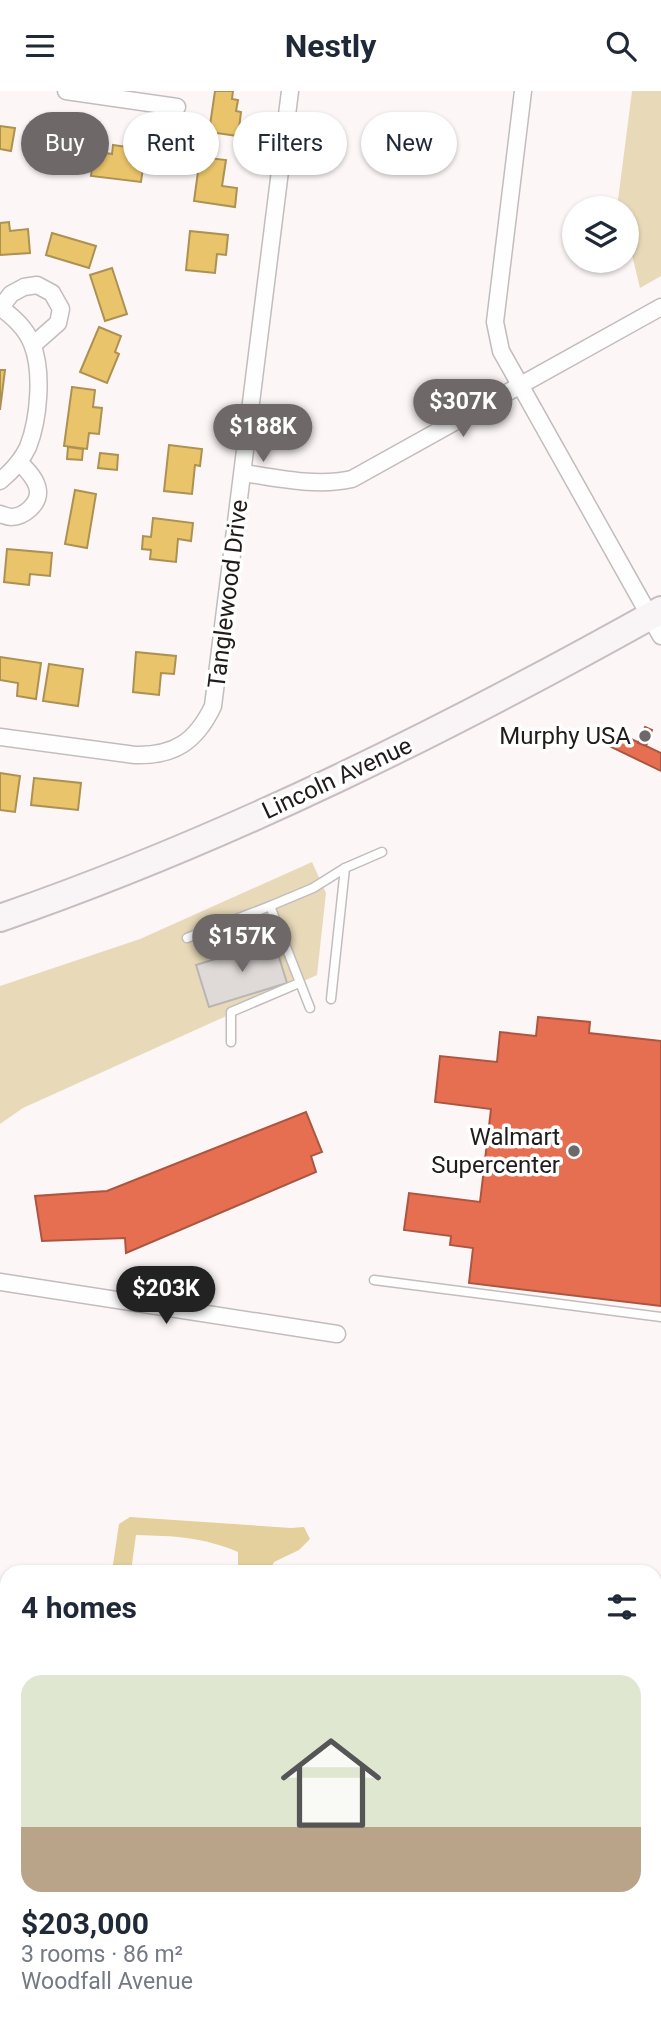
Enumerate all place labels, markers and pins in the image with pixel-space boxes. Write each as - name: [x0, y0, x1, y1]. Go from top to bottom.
- pin: $307K: [414, 379, 512, 439]
- pin: $188K: [214, 405, 312, 464]
- place label: Murphy USA: [499, 722, 631, 750]
- marker: Murphy USA: [637, 728, 653, 744]
- pin: $157K: [193, 915, 291, 974]
- place label: Walmart Supercenter: [431, 1123, 560, 1179]
- marker: Walmart Supercenter: [566, 1143, 582, 1159]
- pin: $203K: [117, 1267, 215, 1326]

